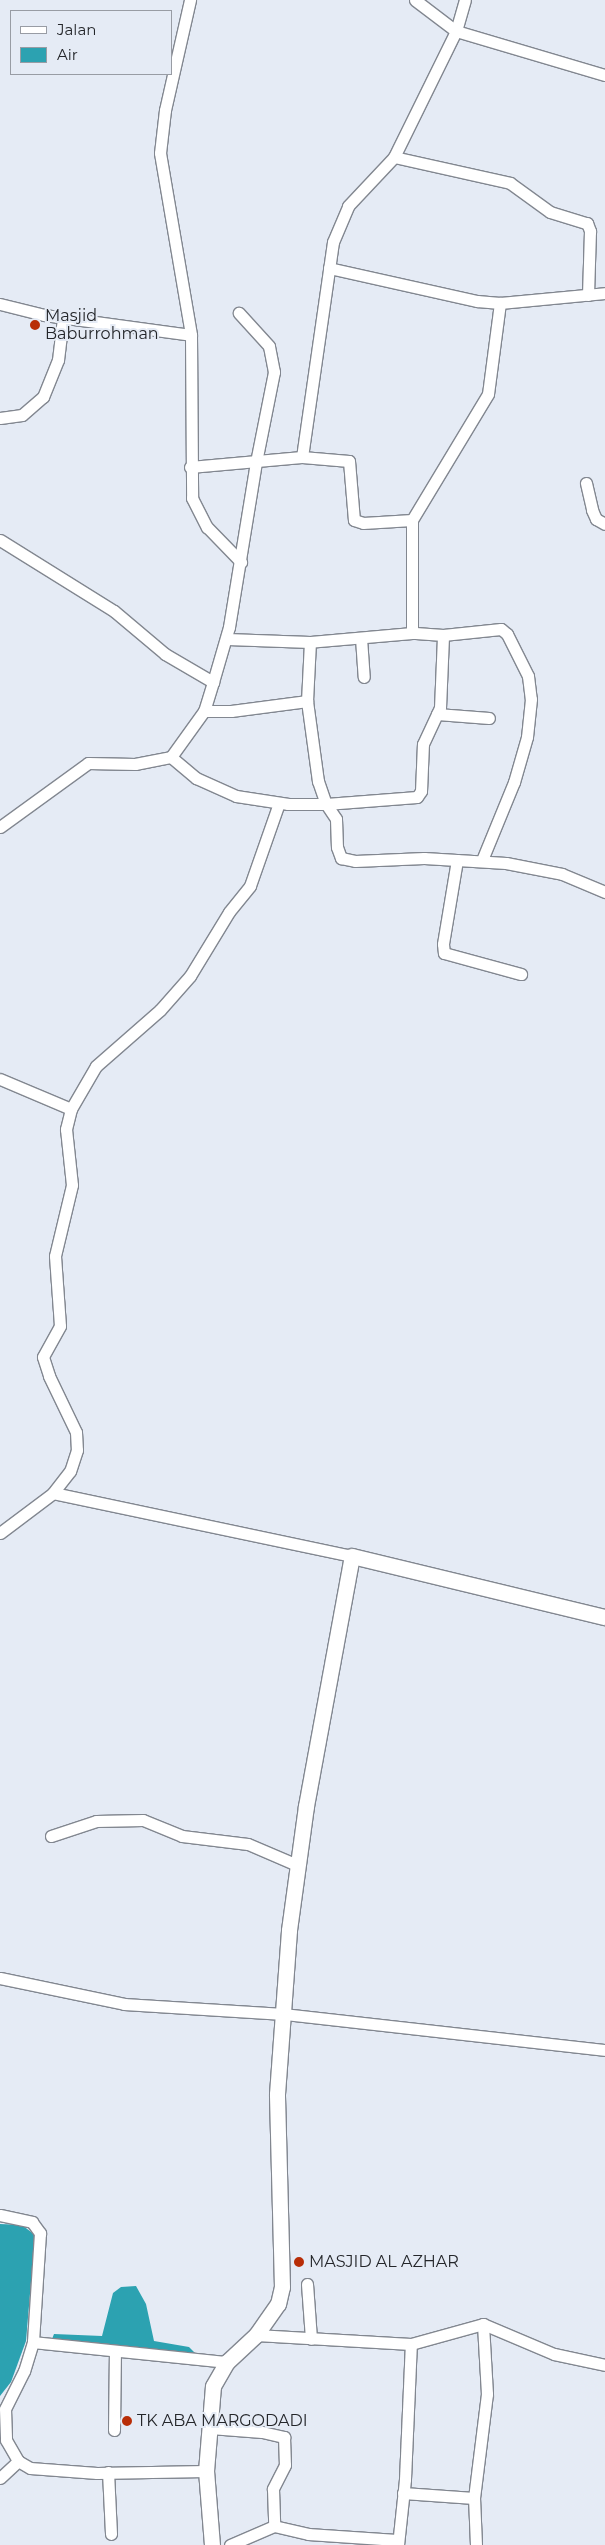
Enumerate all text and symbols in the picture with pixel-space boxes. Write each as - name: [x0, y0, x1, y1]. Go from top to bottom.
- legend: [10, 10, 172, 75]
- text: Jalan: [57, 20, 96, 39]
- text: Air: [57, 45, 78, 64]
- place label: Masjid Baburrohman: [45, 306, 159, 344]
- marker: Masjid Baburrohman: [29, 319, 41, 331]
- place label: MASJID AL AZHAR: [309, 2252, 459, 2272]
- marker: MASJID AL AZHAR: [293, 2256, 305, 2268]
- place label: TK ABA MARGODADI: [137, 2411, 308, 2431]
- marker: TK ABA MARGODADI: [121, 2415, 133, 2427]

